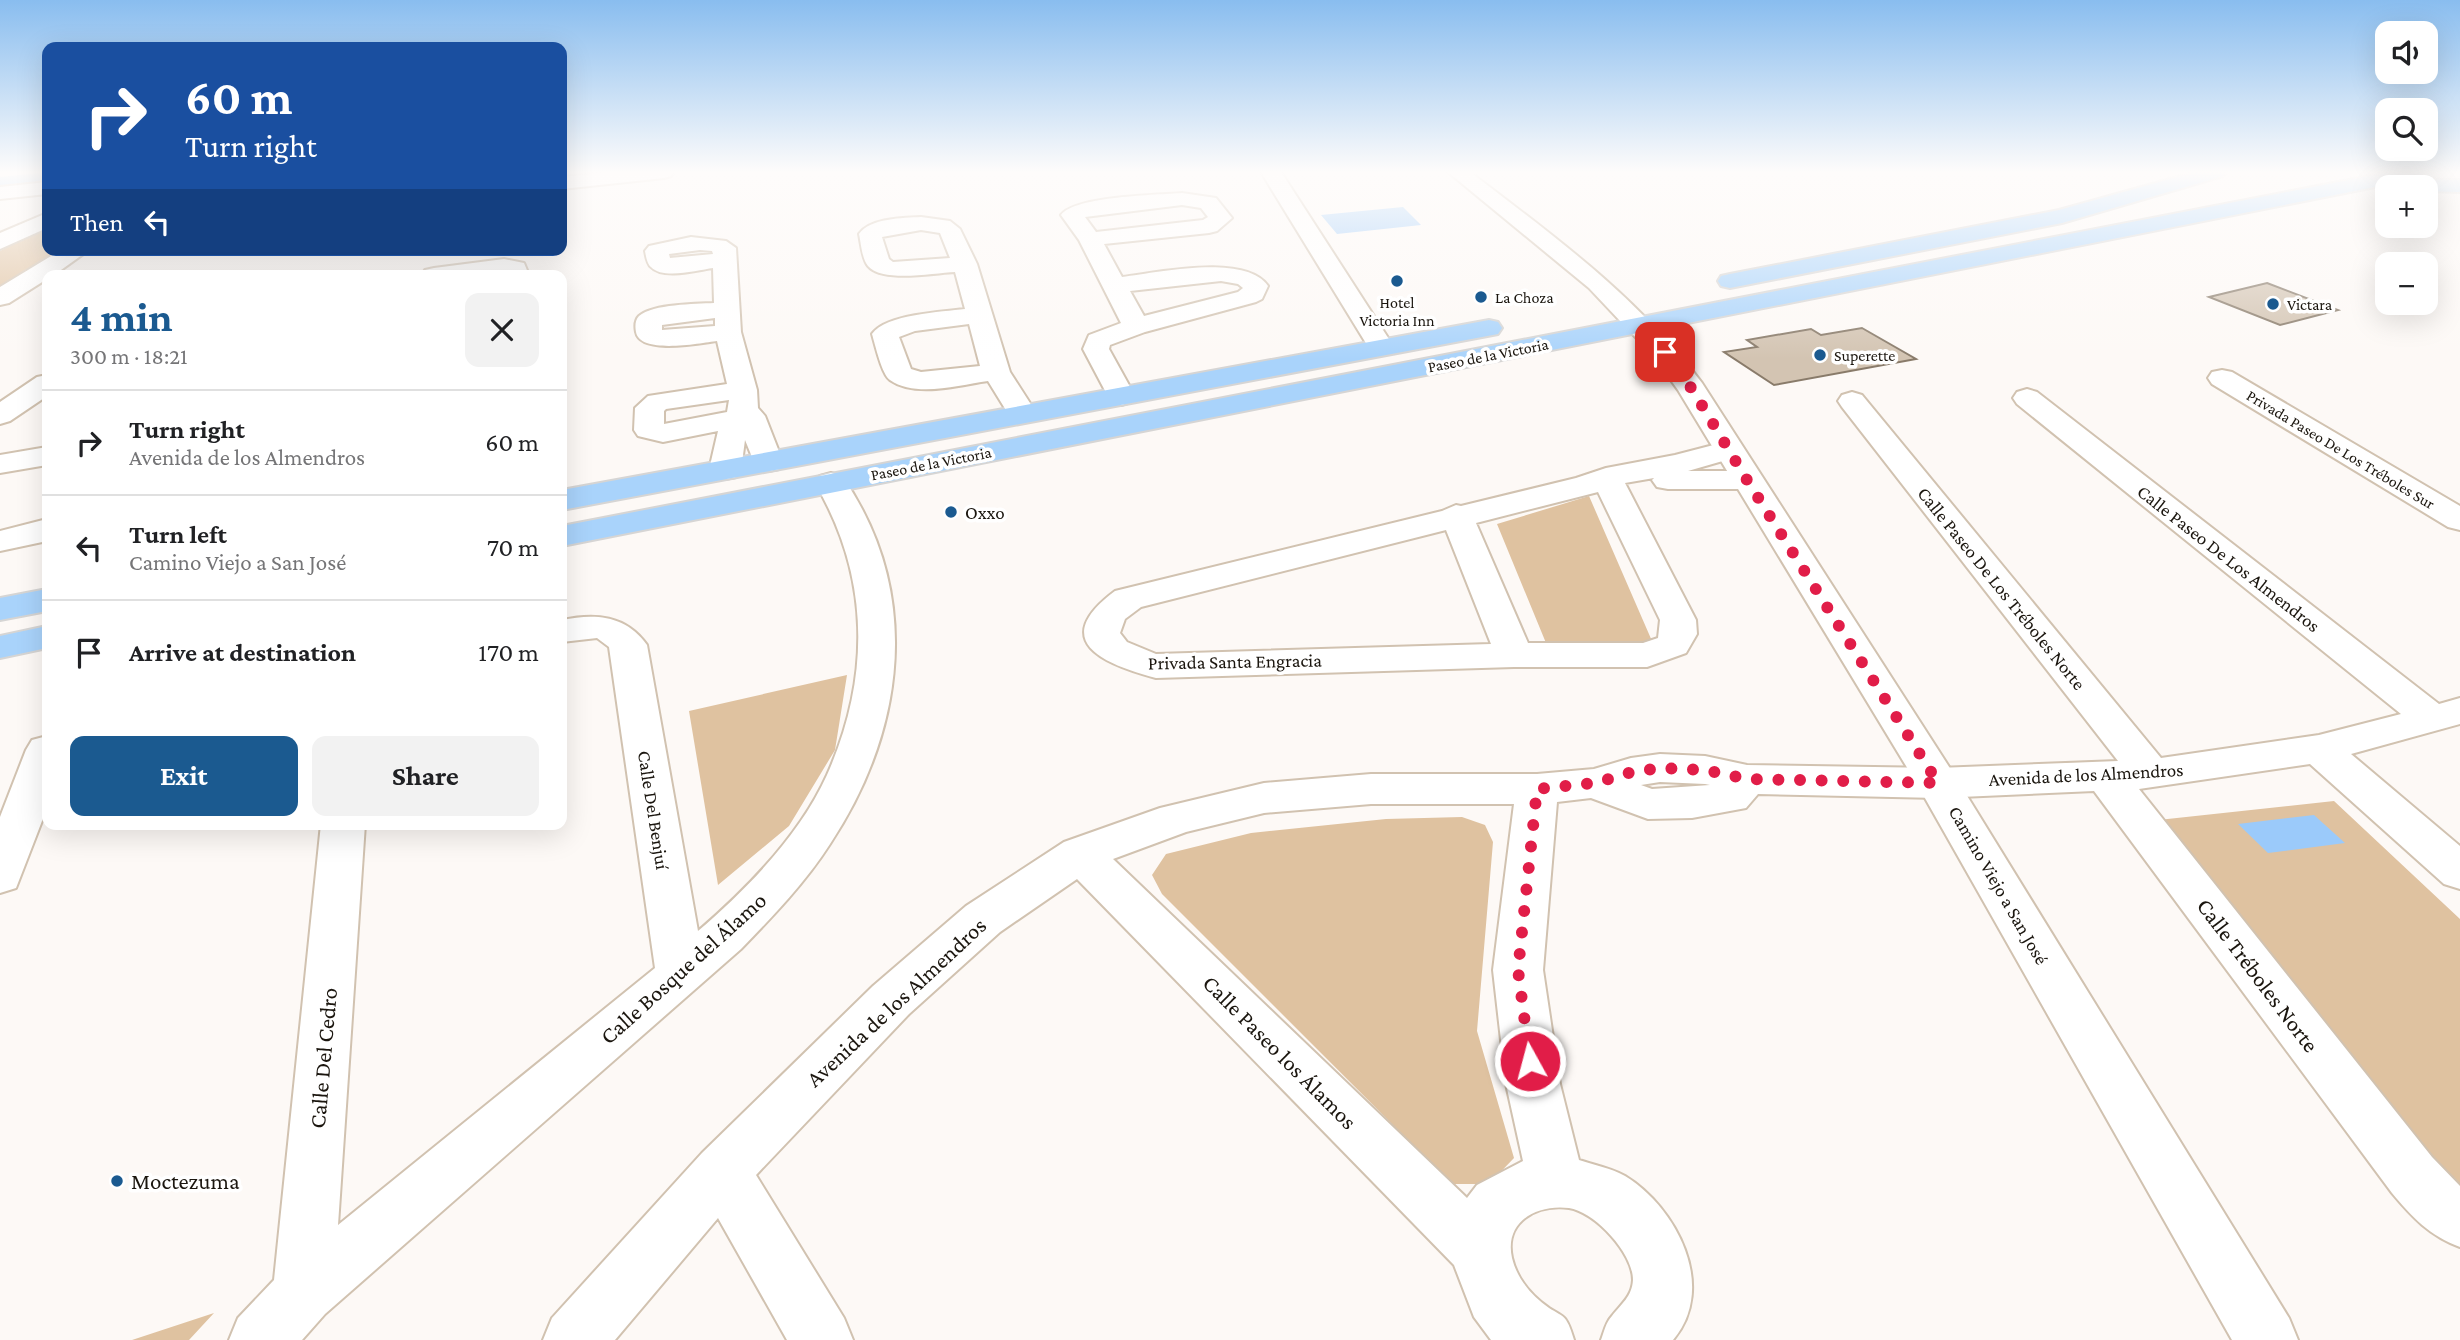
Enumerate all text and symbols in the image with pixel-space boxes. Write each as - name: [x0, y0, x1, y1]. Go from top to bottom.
- map controls: [2375, 21, 2438, 315]
- button: sound: [2375, 21, 2438, 84]
- icon: right: [70, 70, 161, 161]
- text: 60 m: [185, 70, 292, 125]
- button: search: [2375, 98, 2438, 161]
- text: Turn right: [185, 128, 317, 164]
- button: +: [2375, 175, 2438, 238]
- icon: left: [138, 203, 176, 241]
- text: Then: [70, 208, 124, 237]
- button: −: [2375, 252, 2438, 315]
- marker: Hotel Victoria Inn: [1389, 273, 1405, 289]
- marker: La Choza: [1473, 289, 1489, 305]
- place label: La Choza: [1495, 289, 1554, 306]
- text: 4 min: [70, 293, 173, 340]
- button: close: [465, 293, 539, 367]
- place label: Hotel Victoria Inn: [1359, 294, 1435, 329]
- marker: Victara: [2265, 296, 2281, 312]
- place label: Victara: [2287, 296, 2333, 313]
- pin: [1635, 322, 1695, 382]
- icon: arrive: [1646, 333, 1684, 371]
- street label: Paseo de la Victoria: [1426, 335, 1550, 376]
- text: 300 m · 18:21: [70, 343, 188, 369]
- marker: Superette: [1812, 347, 1828, 363]
- place label: Superette: [1834, 347, 1895, 365]
- street label: Privada Paseo De Los Tréboles Sur: [2244, 386, 2438, 513]
- text: Turn right: [129, 415, 245, 444]
- icon: right: [70, 424, 108, 462]
- text: 60 m: [485, 428, 539, 457]
- street label: Paseo de la Victoria: [869, 443, 993, 484]
- text: Avenida de los Almendros: [129, 444, 365, 470]
- street label: Calle Paseo De Los Almendros: [2133, 481, 2324, 636]
- street label: Calle Paseo De Los Tréboles Norte: [1913, 483, 2090, 694]
- place label: Oxxo: [965, 502, 1005, 523]
- marker: Oxxo: [943, 504, 959, 520]
- text: Turn left: [129, 520, 227, 549]
- icon: left: [70, 529, 108, 567]
- text: 70 m: [487, 533, 539, 562]
- text: Camino Viejo a San José: [129, 549, 346, 575]
- icon: arrive: [70, 634, 108, 672]
- text: Arrive at destination: [129, 638, 356, 667]
- text: 170 m: [478, 638, 539, 667]
- street label: Privada Santa Engracia: [1148, 649, 1322, 674]
- button: Exit: [70, 736, 298, 816]
- button: Share: [312, 736, 539, 816]
- street label: Calle Del Benjuí: [633, 749, 673, 872]
- street label: Avenida de los Almendros: [1988, 759, 2184, 790]
- street label: Camino Viejo a San José: [1944, 802, 2053, 969]
- street label: Calle Bosque del Álamo: [595, 887, 771, 1049]
- street label: Calle Tréboles Norte: [2192, 893, 2324, 1057]
- street label: Avenida de los Almendros: [801, 912, 991, 1092]
- street label: Calle Paseo los Álamos: [1198, 970, 1362, 1134]
- street label: Calle Del Cedro: [304, 987, 342, 1129]
- position arrow: [1493, 1024, 1567, 1098]
- place label: Moctezuma: [131, 1168, 240, 1194]
- marker: Moctezuma: [109, 1173, 125, 1189]

